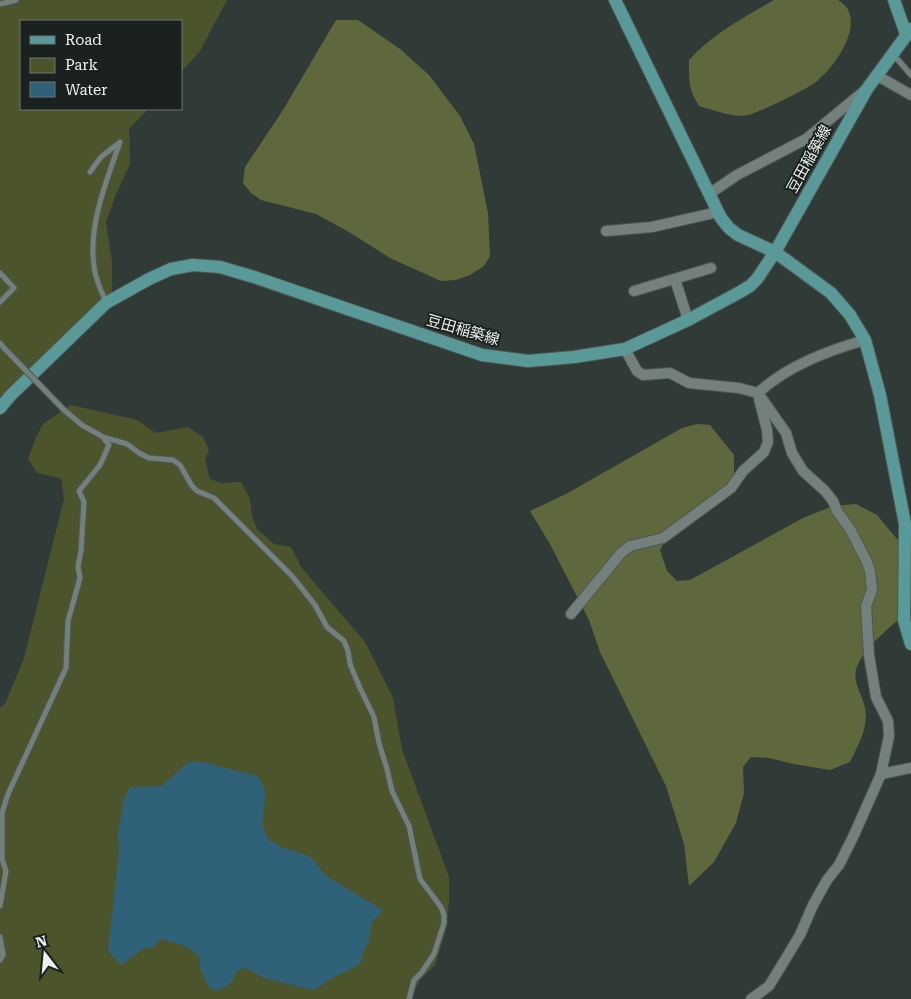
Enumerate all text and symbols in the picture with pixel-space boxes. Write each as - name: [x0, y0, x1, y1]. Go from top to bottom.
- legend: [20, 20, 182, 110]
- text: Road: [65, 31, 102, 49]
- text: Park: [65, 56, 99, 74]
- text: Water: [65, 81, 107, 99]
- street label: 豆田稲築線: [783, 122, 835, 196]
- street label: 豆田稲築線: [424, 311, 502, 349]
- north arrow: [20, 929, 70, 979]
- text: N: [34, 932, 49, 951]

